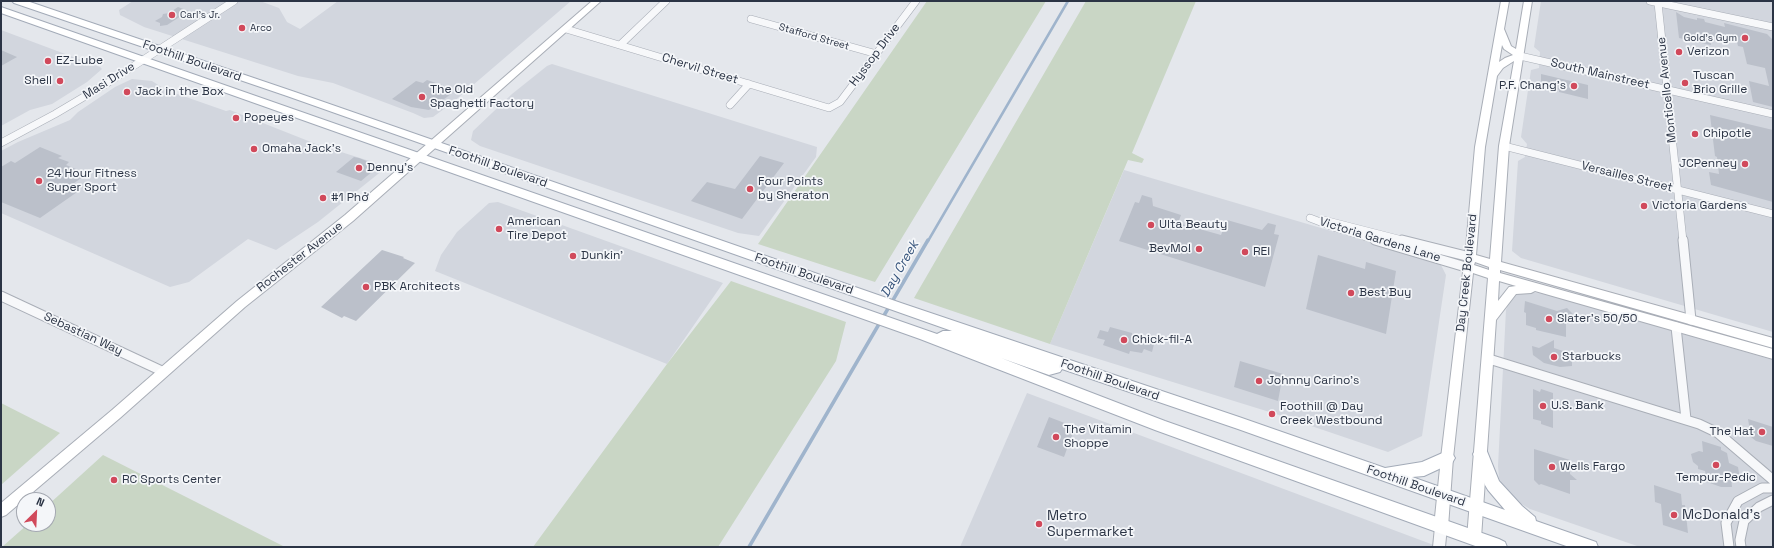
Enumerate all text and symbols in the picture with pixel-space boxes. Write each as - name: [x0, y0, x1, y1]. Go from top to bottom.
- place label: Carl's Jr.: [180, 9, 220, 21]
- marker: Carl's Jr.: [167, 10, 177, 20]
- street label: Stafford Street: [777, 21, 851, 53]
- street label: Hyssop Drive: [847, 21, 903, 89]
- place label: Arco: [250, 22, 272, 34]
- marker: Arco: [237, 23, 247, 33]
- place label: Gold's Gym: [1684, 32, 1737, 44]
- marker: Gold's Gym: [1740, 33, 1750, 43]
- street label: Monticello Avenue: [1654, 36, 1680, 144]
- street label: Foothill Boulevard: [141, 37, 243, 85]
- place label: Verizon: [1687, 45, 1729, 59]
- marker: Verizon: [1674, 47, 1684, 57]
- street label: Chervil Street: [660, 51, 740, 87]
- place label: EZ-Lube: [56, 54, 103, 68]
- marker: EZ-Lube: [43, 56, 53, 66]
- street label: South Mainstreet: [1549, 56, 1651, 92]
- street label: Masi Drive: [80, 59, 138, 103]
- place label: Tuscan Brio Grille: [1693, 69, 1747, 97]
- place label: Shell: [24, 74, 52, 88]
- marker: Shell: [55, 76, 65, 86]
- marker: Tuscan Brio Grille: [1680, 78, 1690, 88]
- place label: P.F. Chang's: [1499, 79, 1566, 93]
- marker: P.F. Chang's: [1569, 81, 1579, 91]
- place label: The Old Spaghetti Factory: [430, 83, 534, 111]
- place label: Jack in the Box: [135, 85, 224, 99]
- marker: Jack in the Box: [122, 87, 132, 97]
- marker: The Old Spaghetti Factory: [417, 92, 427, 102]
- place label: Popeyes: [244, 111, 294, 125]
- marker: Popeyes: [231, 113, 241, 123]
- place label: Chipotle: [1703, 127, 1751, 141]
- marker: Chipotle: [1690, 129, 1700, 139]
- place label: Omaha Jack's: [262, 142, 341, 156]
- street label: Foothill Boulevard: [447, 143, 549, 191]
- marker: Omaha Jack's: [249, 144, 259, 154]
- place label: JCPenney: [1679, 157, 1737, 171]
- street label: Versailles Street: [1580, 159, 1674, 195]
- marker: JCPenney: [1740, 159, 1750, 169]
- place label: Denny's: [367, 161, 413, 175]
- marker: Denny's: [354, 163, 364, 173]
- place label: 24 Hour Fitness Super Sport: [47, 167, 137, 195]
- place label: Four Points by Sheraton: [758, 175, 829, 203]
- marker: 24 Hour Fitness Super Sport: [34, 176, 44, 186]
- marker: Four Points by Sheraton: [745, 184, 755, 194]
- place label: #1 Phở: [331, 191, 369, 205]
- marker: #1 Phở: [318, 193, 328, 203]
- place label: Victoria Gardens: [1652, 199, 1747, 213]
- marker: Victoria Gardens: [1639, 201, 1649, 211]
- street label: Day Creek Boulevard: [1454, 213, 1480, 333]
- place label: American Tire Depot: [507, 215, 567, 243]
- street label: Victoria Gardens Lane: [1318, 215, 1442, 265]
- place label: Ulta Beauty: [1159, 218, 1227, 232]
- street label: Rochester Avenue: [254, 219, 346, 295]
- marker: Ulta Beauty: [1146, 220, 1156, 230]
- marker: American Tire Depot: [494, 224, 504, 234]
- water label: Day Creek: [878, 238, 922, 300]
- place label: BevMo!: [1149, 242, 1191, 256]
- marker: BevMo!: [1194, 244, 1204, 254]
- place label: REI: [1253, 245, 1270, 259]
- marker: REI: [1240, 247, 1250, 257]
- place label: Dunkin': [581, 249, 623, 263]
- street label: Foothill Boulevard: [753, 250, 855, 298]
- marker: Dunkin': [568, 251, 578, 261]
- place label: PBK Architects: [374, 280, 460, 294]
- marker: PBK Architects: [361, 282, 371, 292]
- place label: Best Buy: [1359, 286, 1411, 300]
- marker: Best Buy: [1346, 288, 1356, 298]
- street label: Sebastian Way: [41, 309, 125, 359]
- place label: Slater's 50/50: [1557, 312, 1637, 326]
- marker: Slater's 50/50: [1544, 314, 1554, 324]
- place label: Chick-fil-A: [1132, 333, 1192, 347]
- marker: Chick-fil-A: [1119, 335, 1129, 345]
- place label: Starbucks: [1562, 350, 1621, 364]
- marker: Starbucks: [1549, 352, 1559, 362]
- street label: Foothill Boulevard: [1059, 356, 1161, 404]
- place label: Johnny Carino's: [1267, 374, 1359, 388]
- marker: Johnny Carino's: [1254, 376, 1264, 386]
- place label: U.S. Bank: [1551, 399, 1604, 413]
- place label: Foothill @ Day Creek Westbound: [1280, 400, 1382, 428]
- marker: U.S. Bank: [1538, 401, 1548, 411]
- marker: Foothill @ Day Creek Westbound: [1267, 409, 1277, 419]
- place label: The Vitamin Shoppe: [1064, 423, 1132, 451]
- place label: The Hat: [1709, 425, 1754, 439]
- marker: The Hat: [1757, 427, 1767, 437]
- marker: The Vitamin Shoppe: [1051, 432, 1061, 442]
- place label: Wells Fargo: [1560, 460, 1625, 474]
- marker: Tempur-Pedic: [1711, 460, 1721, 470]
- street label: Foothill Boulevard: [1365, 462, 1467, 510]
- marker: Wells Fargo: [1547, 462, 1557, 472]
- place label: Tempur-Pedic: [1676, 471, 1756, 485]
- place label: RC Sports Center: [122, 473, 221, 487]
- marker: RC Sports Center: [109, 475, 119, 485]
- north arrow: [16, 492, 56, 532]
- text: N: [34, 494, 47, 510]
- place label: McDonald's: [1682, 507, 1760, 523]
- place label: Metro Supermarket: [1047, 508, 1134, 540]
- marker: McDonald's: [1669, 510, 1679, 520]
- marker: Metro Supermarket: [1034, 519, 1044, 529]

